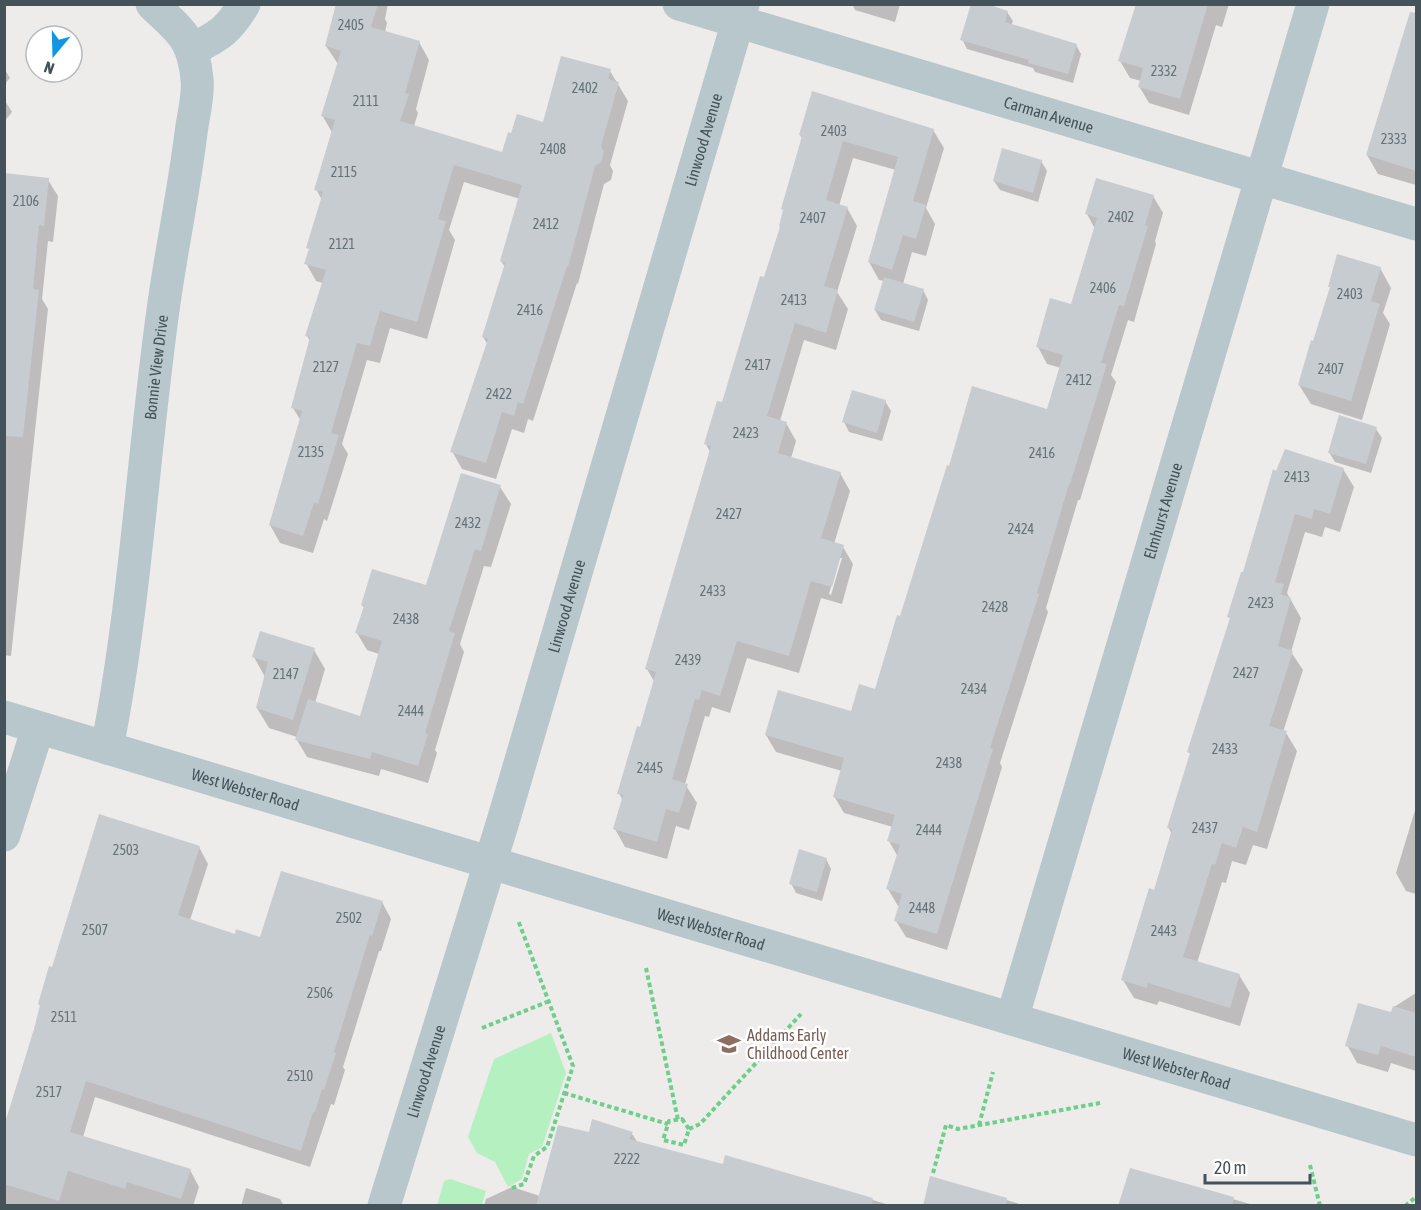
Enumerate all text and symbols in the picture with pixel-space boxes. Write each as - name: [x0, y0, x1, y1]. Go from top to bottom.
- house number: 2405: [338, 17, 364, 33]
- north arrow: [24, 24, 84, 84]
- text: N: [42, 58, 57, 78]
- house number: 2332: [1151, 63, 1177, 79]
- house number: 2402: [572, 80, 598, 96]
- street label: Linwood Avenue: [681, 91, 725, 188]
- house number: 2111: [353, 93, 379, 109]
- street label: Carman Avenue: [1002, 93, 1096, 136]
- house number: 2403: [821, 123, 847, 139]
- house number: 2333: [1381, 131, 1407, 147]
- house number: 2408: [540, 141, 567, 157]
- house number: 2115: [331, 164, 357, 180]
- house number: 2106: [13, 193, 40, 209]
- house number: 2402: [1108, 209, 1134, 225]
- house number: 2407: [800, 210, 826, 226]
- house number: 2412: [533, 216, 559, 232]
- house number: 2121: [329, 236, 355, 252]
- house number: 2406: [1090, 280, 1117, 296]
- house number: 2403: [1337, 286, 1363, 302]
- house number: 2413: [781, 292, 807, 308]
- house number: 2416: [517, 302, 544, 318]
- street label: Bonnie View Drive: [141, 314, 171, 421]
- house number: 2417: [745, 357, 771, 373]
- house number: 2127: [313, 359, 339, 375]
- house number: 2407: [1318, 361, 1344, 377]
- house number: 2412: [1066, 372, 1092, 388]
- house number: 2422: [486, 386, 512, 402]
- house number: 2423: [733, 425, 759, 441]
- house number: 2135: [298, 444, 324, 460]
- house number: 2416: [1029, 445, 1056, 461]
- street label: Elmhurst Avenue: [1140, 461, 1185, 561]
- house number: 2413: [1284, 469, 1310, 485]
- house number: 2427: [716, 506, 742, 522]
- house number: 2432: [455, 515, 481, 531]
- house number: 2424: [1008, 521, 1035, 537]
- street label: Linwood Avenue: [544, 557, 588, 655]
- house number: 2433: [700, 583, 726, 599]
- house number: 2423: [1248, 595, 1274, 611]
- house number: 2428: [982, 599, 1009, 615]
- house number: 2438: [393, 611, 420, 627]
- house number: 2439: [675, 652, 701, 668]
- house number: 2427: [1233, 665, 1259, 681]
- house number: 2147: [273, 666, 299, 682]
- house number: 2434: [961, 681, 988, 697]
- house number: 2444: [398, 703, 425, 719]
- house number: 2433: [1212, 741, 1238, 757]
- house number: 2438: [936, 755, 963, 771]
- house number: 2445: [637, 760, 663, 776]
- street label: West Webster Road: [189, 765, 302, 814]
- house number: 2437: [1192, 820, 1218, 836]
- house number: 2444: [916, 822, 943, 838]
- house number: 2503: [113, 842, 139, 858]
- house number: 2448: [909, 900, 936, 916]
- street label: West Webster Road: [655, 904, 767, 953]
- house number: 2502: [336, 910, 362, 926]
- house number: 2507: [82, 922, 108, 938]
- house number: 2443: [1151, 923, 1177, 939]
- house number: 2506: [307, 985, 334, 1001]
- house number: 2511: [51, 1009, 77, 1025]
- street label: Linwood Avenue: [403, 1023, 448, 1120]
- place label: Addams Early Childhood Center: [747, 1026, 849, 1062]
- school or university icon: Addams Early Childhood Center: [716, 1031, 742, 1057]
- street label: West Webster Road: [1120, 1044, 1233, 1093]
- house number: 2510: [287, 1068, 314, 1084]
- house number: 2517: [36, 1084, 62, 1100]
- scale bar: [1205, 1147, 1310, 1185]
- house number: 2222: [614, 1151, 640, 1167]
- text: 20 m: [1214, 1157, 1246, 1178]

